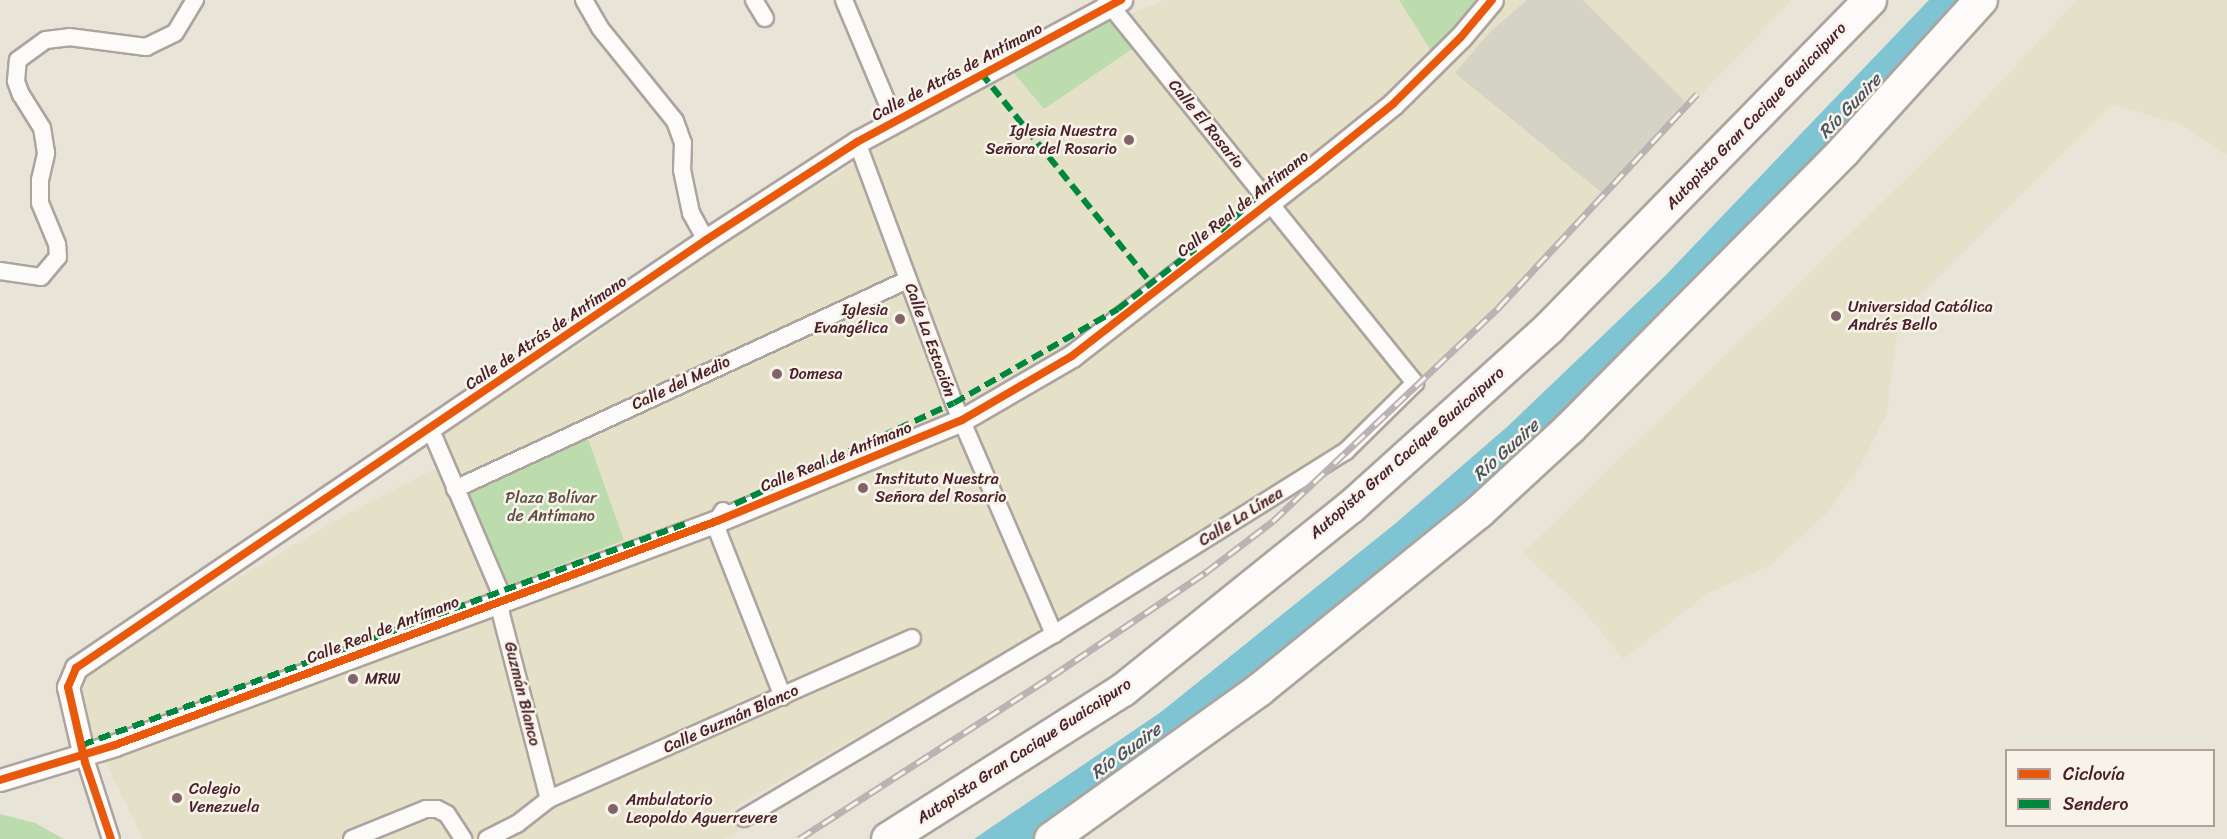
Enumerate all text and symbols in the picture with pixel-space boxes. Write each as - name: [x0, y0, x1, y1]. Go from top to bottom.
- street label: Calle de Atrás de Antímano: [868, 19, 1046, 125]
- street label: Autopista Gran Cacique Guaicaipuro: [1661, 19, 1851, 213]
- water label: Río Guaire: [1814, 69, 1886, 143]
- street label: Calle El Rosario: [1164, 75, 1248, 173]
- place label: Iglesia Nuestra Señora del Rosario: [986, 121, 1117, 159]
- marker: Iglesia Nuestra Señora del Rosario: [1122, 133, 1136, 147]
- street label: Calle Real de Antímano: [1173, 146, 1313, 262]
- street label: Calle de Atrás de Antímano: [461, 271, 631, 395]
- street label: Calle La Estación: [901, 281, 959, 399]
- place label: Universidad Católica Andrés Bello: [1848, 297, 1993, 335]
- place label: Iglesia Evangélica: [814, 300, 888, 338]
- marker: Universidad Católica Andrés Bello: [1829, 309, 1843, 323]
- marker: Iglesia Evangélica: [893, 312, 907, 326]
- street label: Calle del Medio: [628, 352, 734, 414]
- street label: Autopista Gran Cacique Guaicaipuro: [1305, 363, 1509, 543]
- place label: Domesa: [789, 364, 843, 384]
- marker: Domesa: [770, 367, 784, 381]
- water label: Río Guaire: [1469, 415, 1543, 485]
- street label: Calle Real de Antímano: [757, 418, 915, 496]
- place label: Instituto Nuestra Señora del Rosario: [875, 469, 1006, 507]
- marker: Instituto Nuestra Señora del Rosario: [856, 481, 870, 495]
- street label: Calle La Línea: [1195, 483, 1287, 551]
- park label: Plaza Bolívar de Antímano: [505, 488, 597, 526]
- street label: Calle Real de Antímano: [304, 592, 462, 668]
- street label: Guzmán Blanco: [500, 640, 544, 748]
- place label: MRW: [365, 669, 401, 689]
- marker: MRW: [346, 672, 360, 686]
- street label: Autopista Gran Cacique Guaicaipuro: [913, 674, 1135, 828]
- street label: Calle Guzmán Blanco: [660, 680, 802, 758]
- water label: Río Guaire: [1087, 718, 1165, 784]
- legend: [2005, 749, 2215, 827]
- text: Ciclovía: [2063, 758, 2125, 790]
- place label: Colegio Venezuela: [189, 779, 259, 817]
- text: Sendero: [2063, 788, 2128, 820]
- place label: Ambulatorio Leopoldo Aguerrevere: [626, 790, 778, 828]
- marker: Colegio Venezuela: [170, 791, 184, 805]
- marker: Ambulatorio Leopoldo Aguerrevere: [604, 800, 622, 818]

